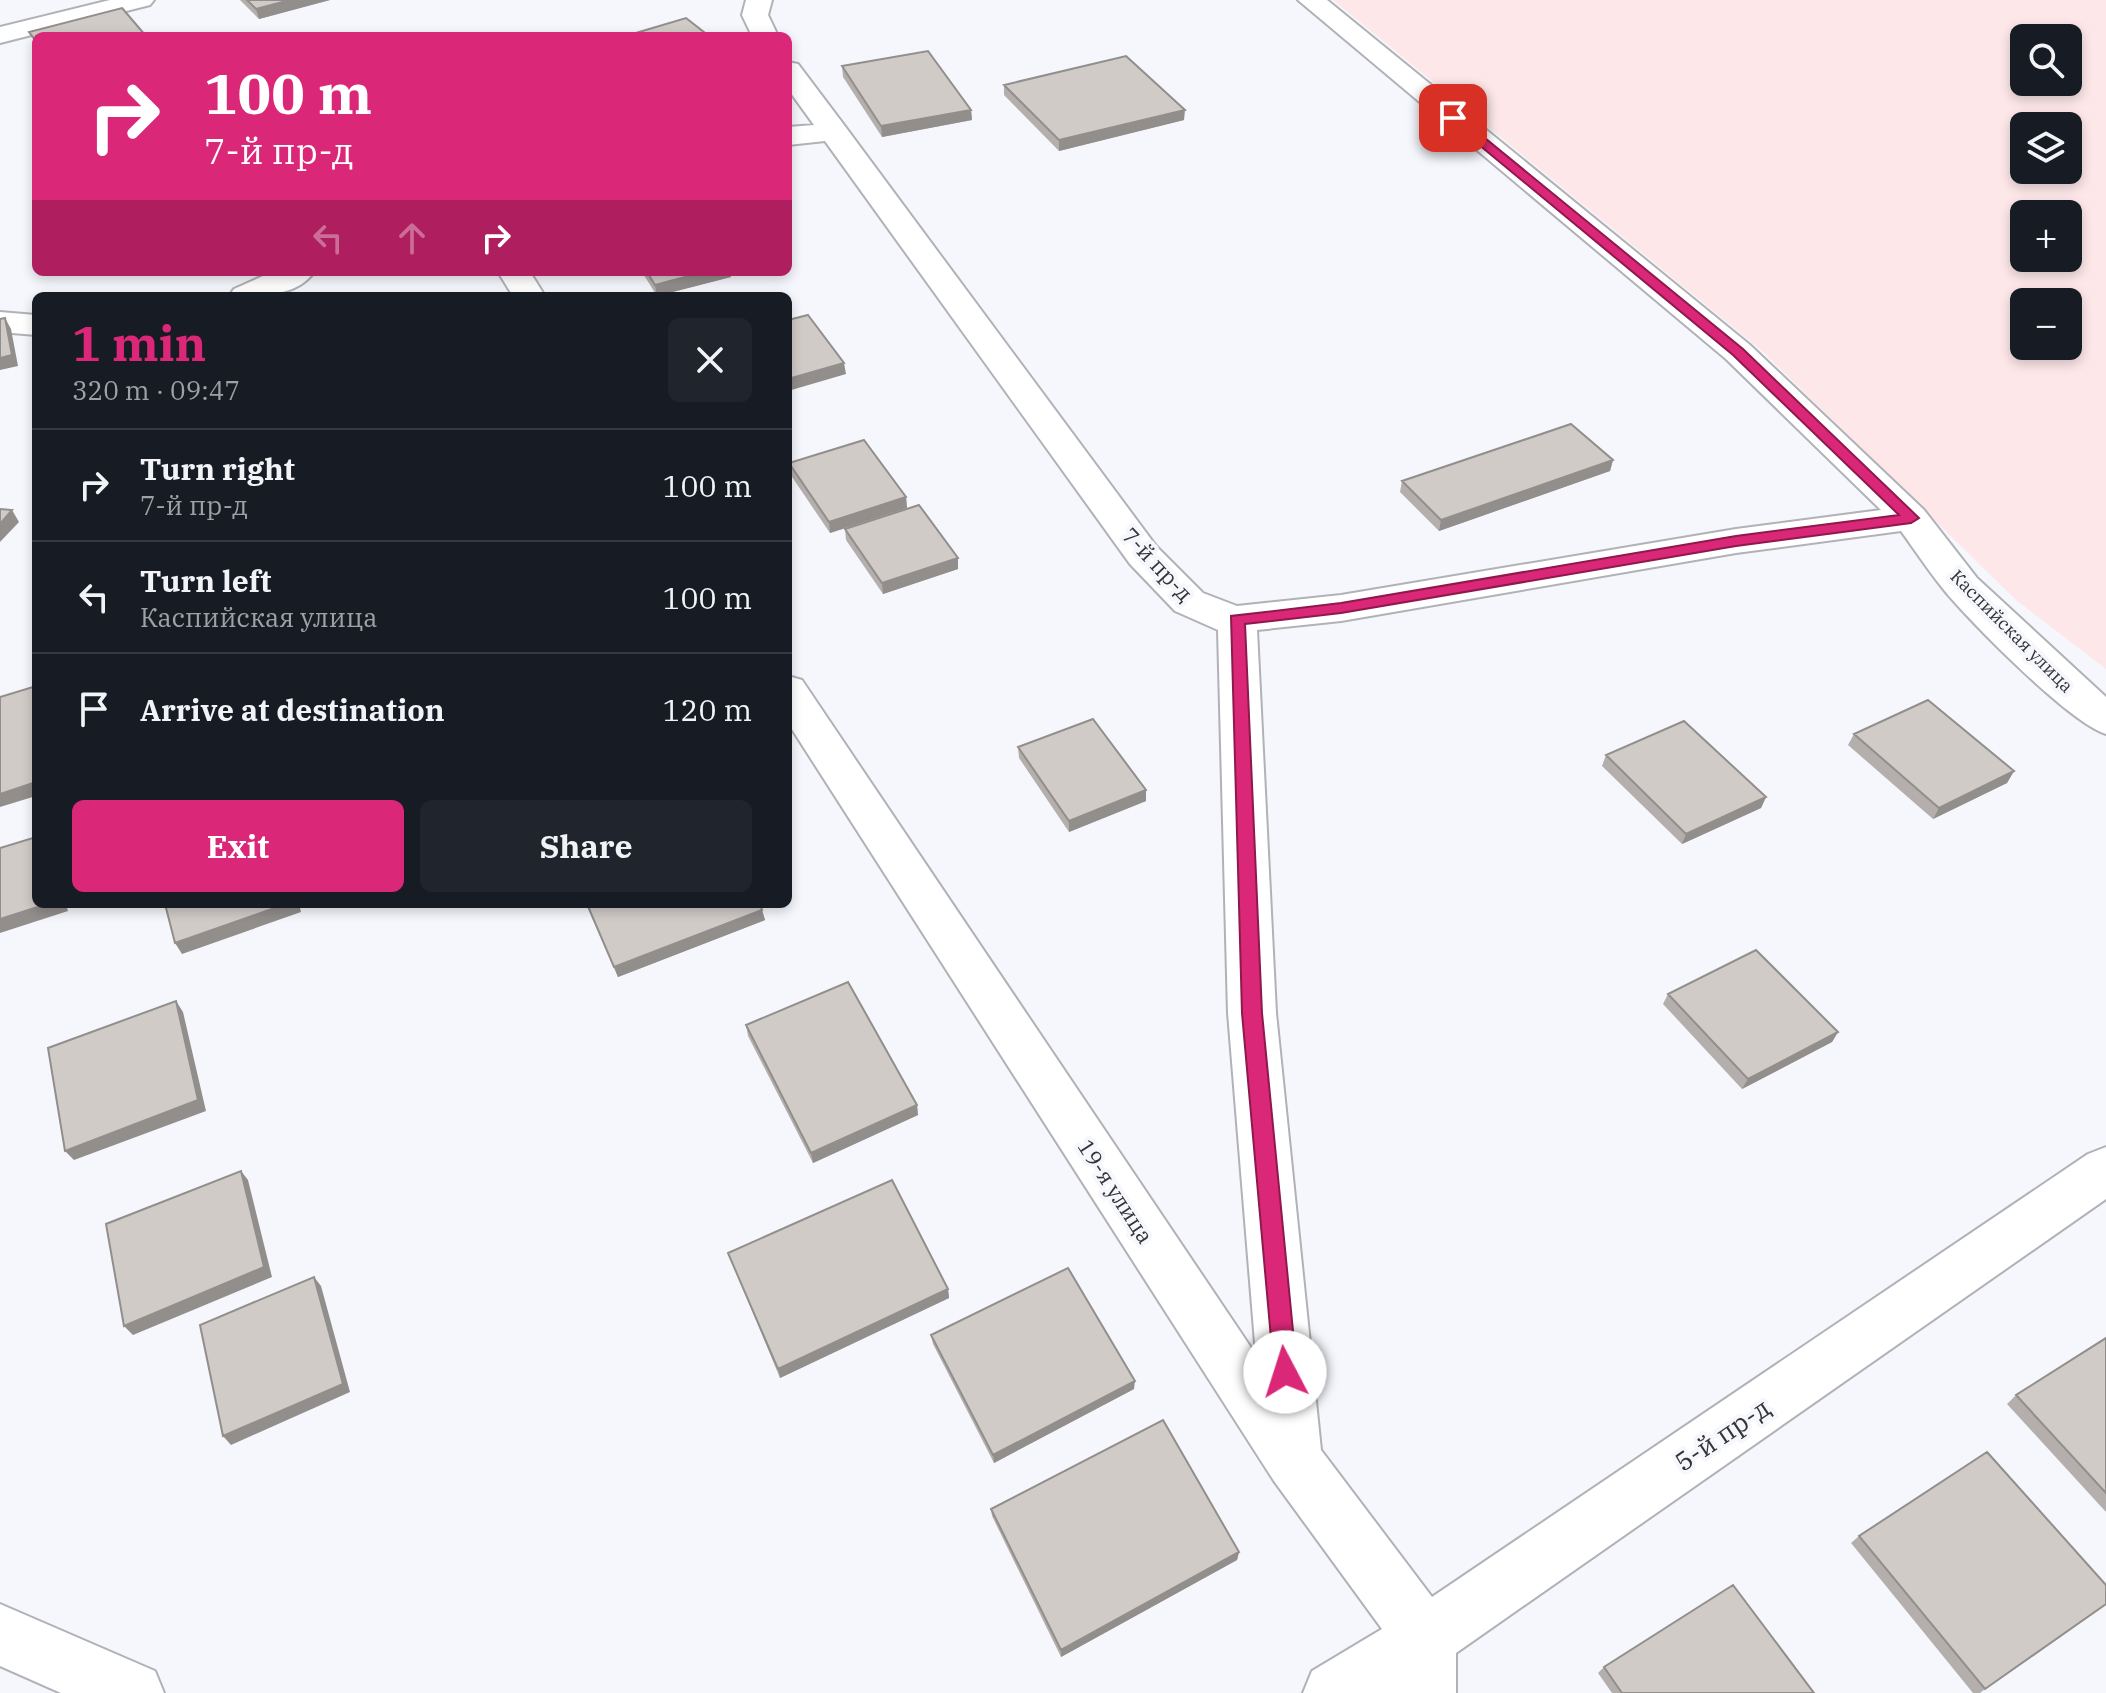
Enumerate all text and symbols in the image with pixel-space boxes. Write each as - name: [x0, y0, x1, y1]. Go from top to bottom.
- map controls: [2010, 24, 2082, 360]
- button: search: [2010, 24, 2082, 96]
- text: 100 m: [204, 57, 372, 129]
- icon: right: [72, 64, 176, 168]
- pin: [1419, 84, 1487, 152]
- icon: arrive: [1431, 96, 1475, 140]
- button: layers: [2010, 112, 2082, 184]
- text: 7-й пр-д: [204, 127, 354, 174]
- button: +: [2010, 200, 2082, 272]
- icon: left: [306, 216, 350, 260]
- icon: ahead: [390, 216, 434, 260]
- icon: right: [474, 216, 518, 260]
- button: −: [2010, 288, 2082, 360]
- text: 1 min: [72, 312, 206, 374]
- button: close: [668, 318, 752, 402]
- text: 320 m · 09:47: [72, 373, 240, 407]
- text: Turn right: [140, 449, 295, 488]
- icon: right: [72, 463, 116, 507]
- text: 100 m: [662, 466, 752, 505]
- text: 7-й пр-д: [140, 488, 248, 522]
- street label: 7-й пр-д: [1116, 521, 1200, 607]
- text: Turn left: [140, 561, 272, 600]
- street label: Каспийская улица: [1946, 565, 2078, 697]
- icon: left: [72, 575, 116, 619]
- text: 100 m: [662, 578, 752, 617]
- text: Каспийская улица: [140, 600, 377, 634]
- icon: arrive: [72, 687, 116, 731]
- text: Arrive at destination: [140, 690, 445, 729]
- text: 120 m: [662, 690, 752, 729]
- button: Exit: [72, 800, 404, 892]
- button: Share: [420, 800, 752, 892]
- street label: 19-я улица: [1072, 1133, 1160, 1249]
- position arrow: [1243, 1330, 1327, 1414]
- street label: 5-й пр-д: [1668, 1390, 1776, 1478]

